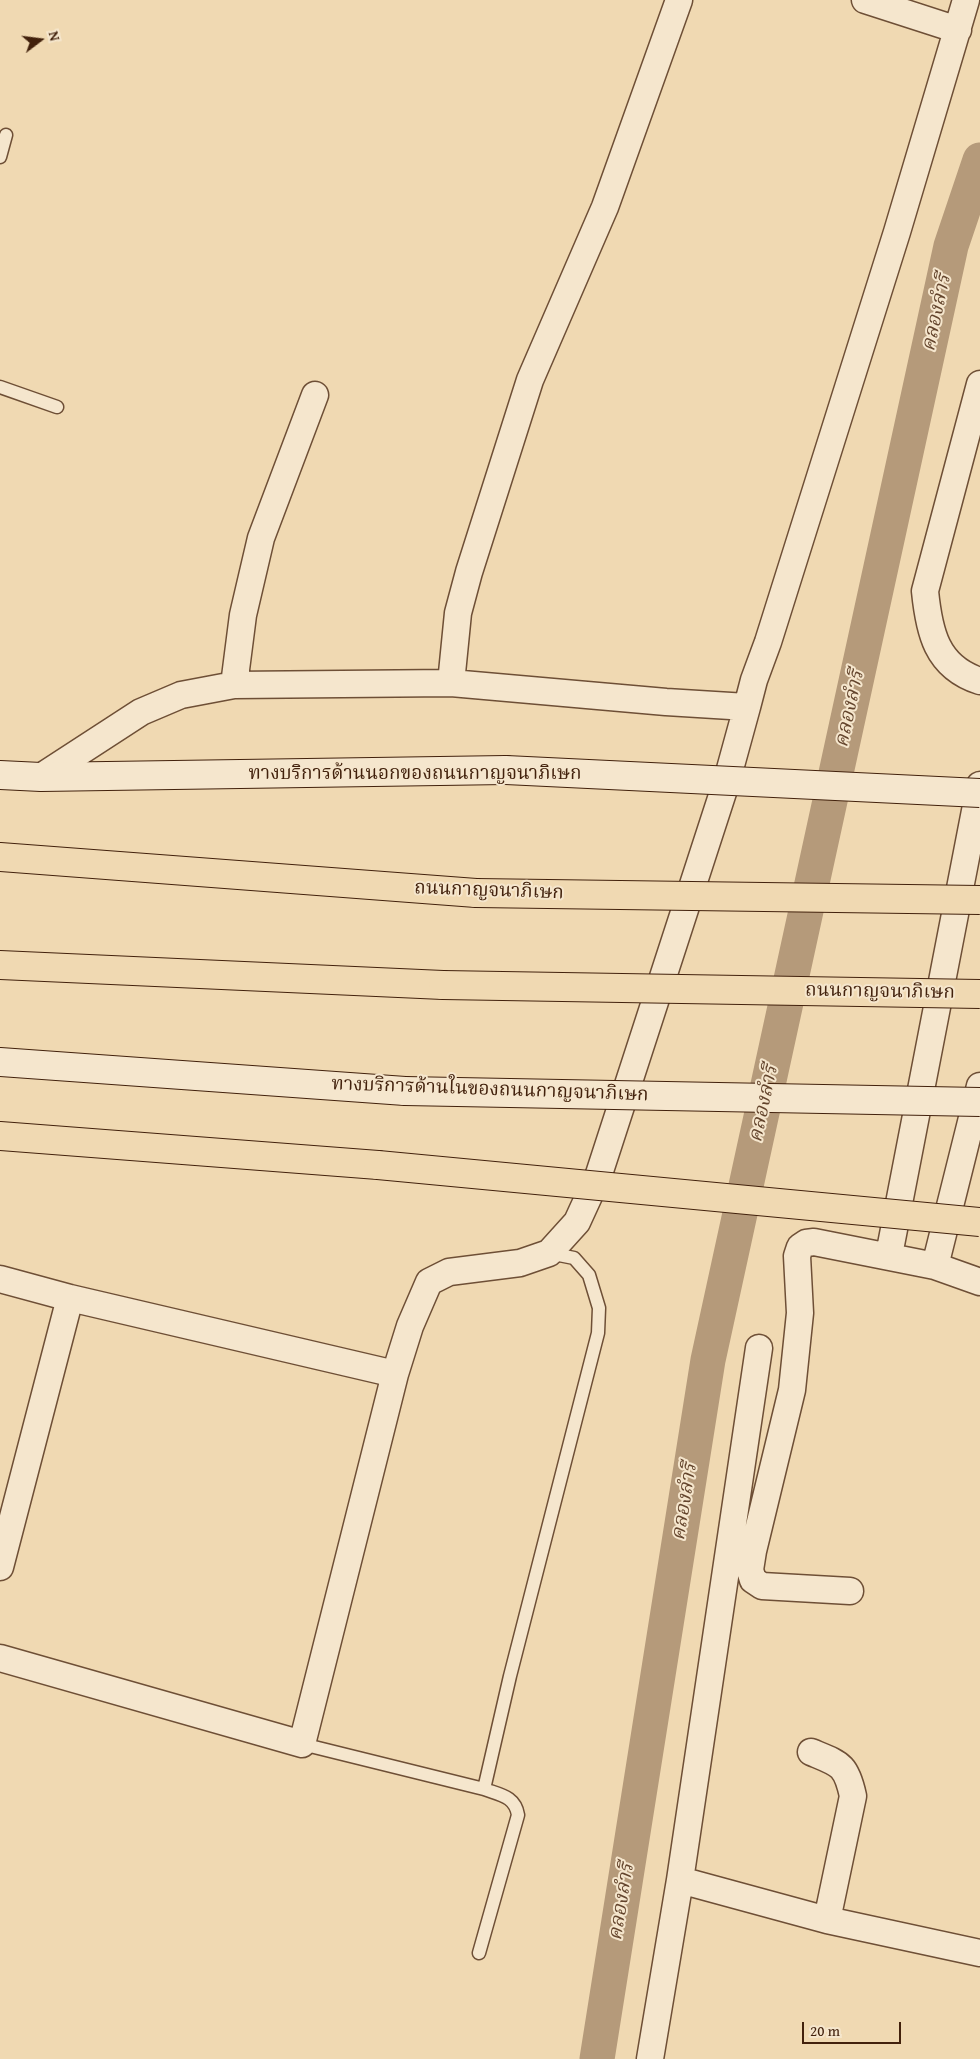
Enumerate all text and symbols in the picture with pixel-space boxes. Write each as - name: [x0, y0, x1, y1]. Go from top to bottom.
- north arrow: [15, 15, 65, 65]
- text: N: [44, 29, 65, 43]
- water label: คลองลำรี: [917, 272, 957, 354]
- water label: คลองลำรี: [830, 668, 870, 750]
- street label: ทางบริการด้านนอกของถนนกาญจนาภิเษก: [248, 763, 582, 785]
- street label: ถนนกาญจนาภิเษก: [414, 877, 564, 905]
- street label: ถนนกาญจนาภิเษก: [805, 979, 955, 1005]
- water label: คลองลำรี: [744, 1063, 784, 1145]
- street label: ทางบริการด้านในของถนนกาญจนาภิเษก: [331, 1073, 649, 1107]
- water label: คลองลำรี: [667, 1462, 703, 1542]
- water label: คลองลำรี: [604, 1862, 640, 1942]
- scale bar: [805, 2012, 904, 2044]
- text: 20 m: [810, 2020, 840, 2041]

